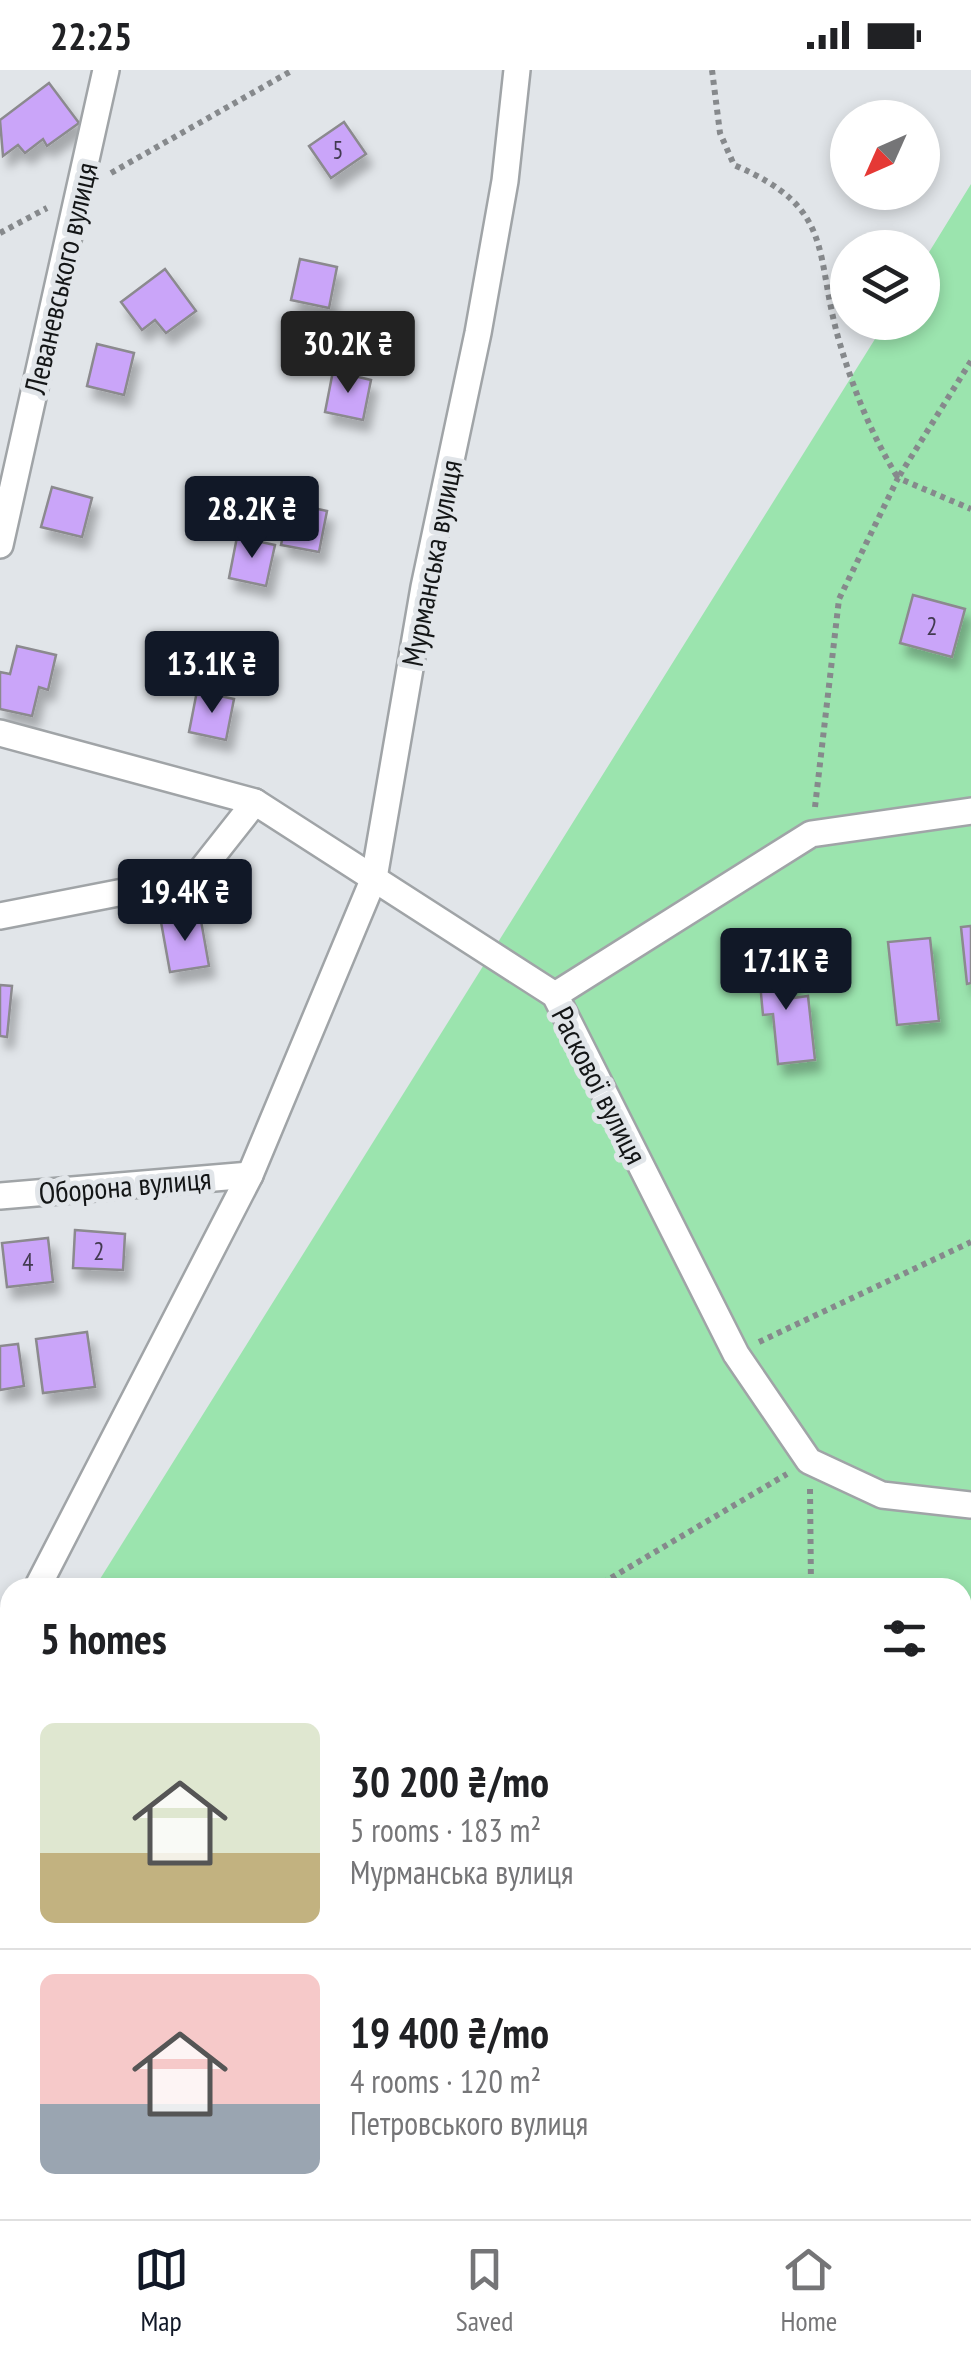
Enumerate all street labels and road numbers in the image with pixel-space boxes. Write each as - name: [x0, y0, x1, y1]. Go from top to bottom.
- street label: Леваневського вулиця: [14, 158, 106, 399]
- street label: Мурманська вулиця: [392, 457, 470, 669]
- street label: Раскової вулиця: [544, 1000, 656, 1170]
- street label: Оборона вулиця: [37, 1158, 213, 1212]

